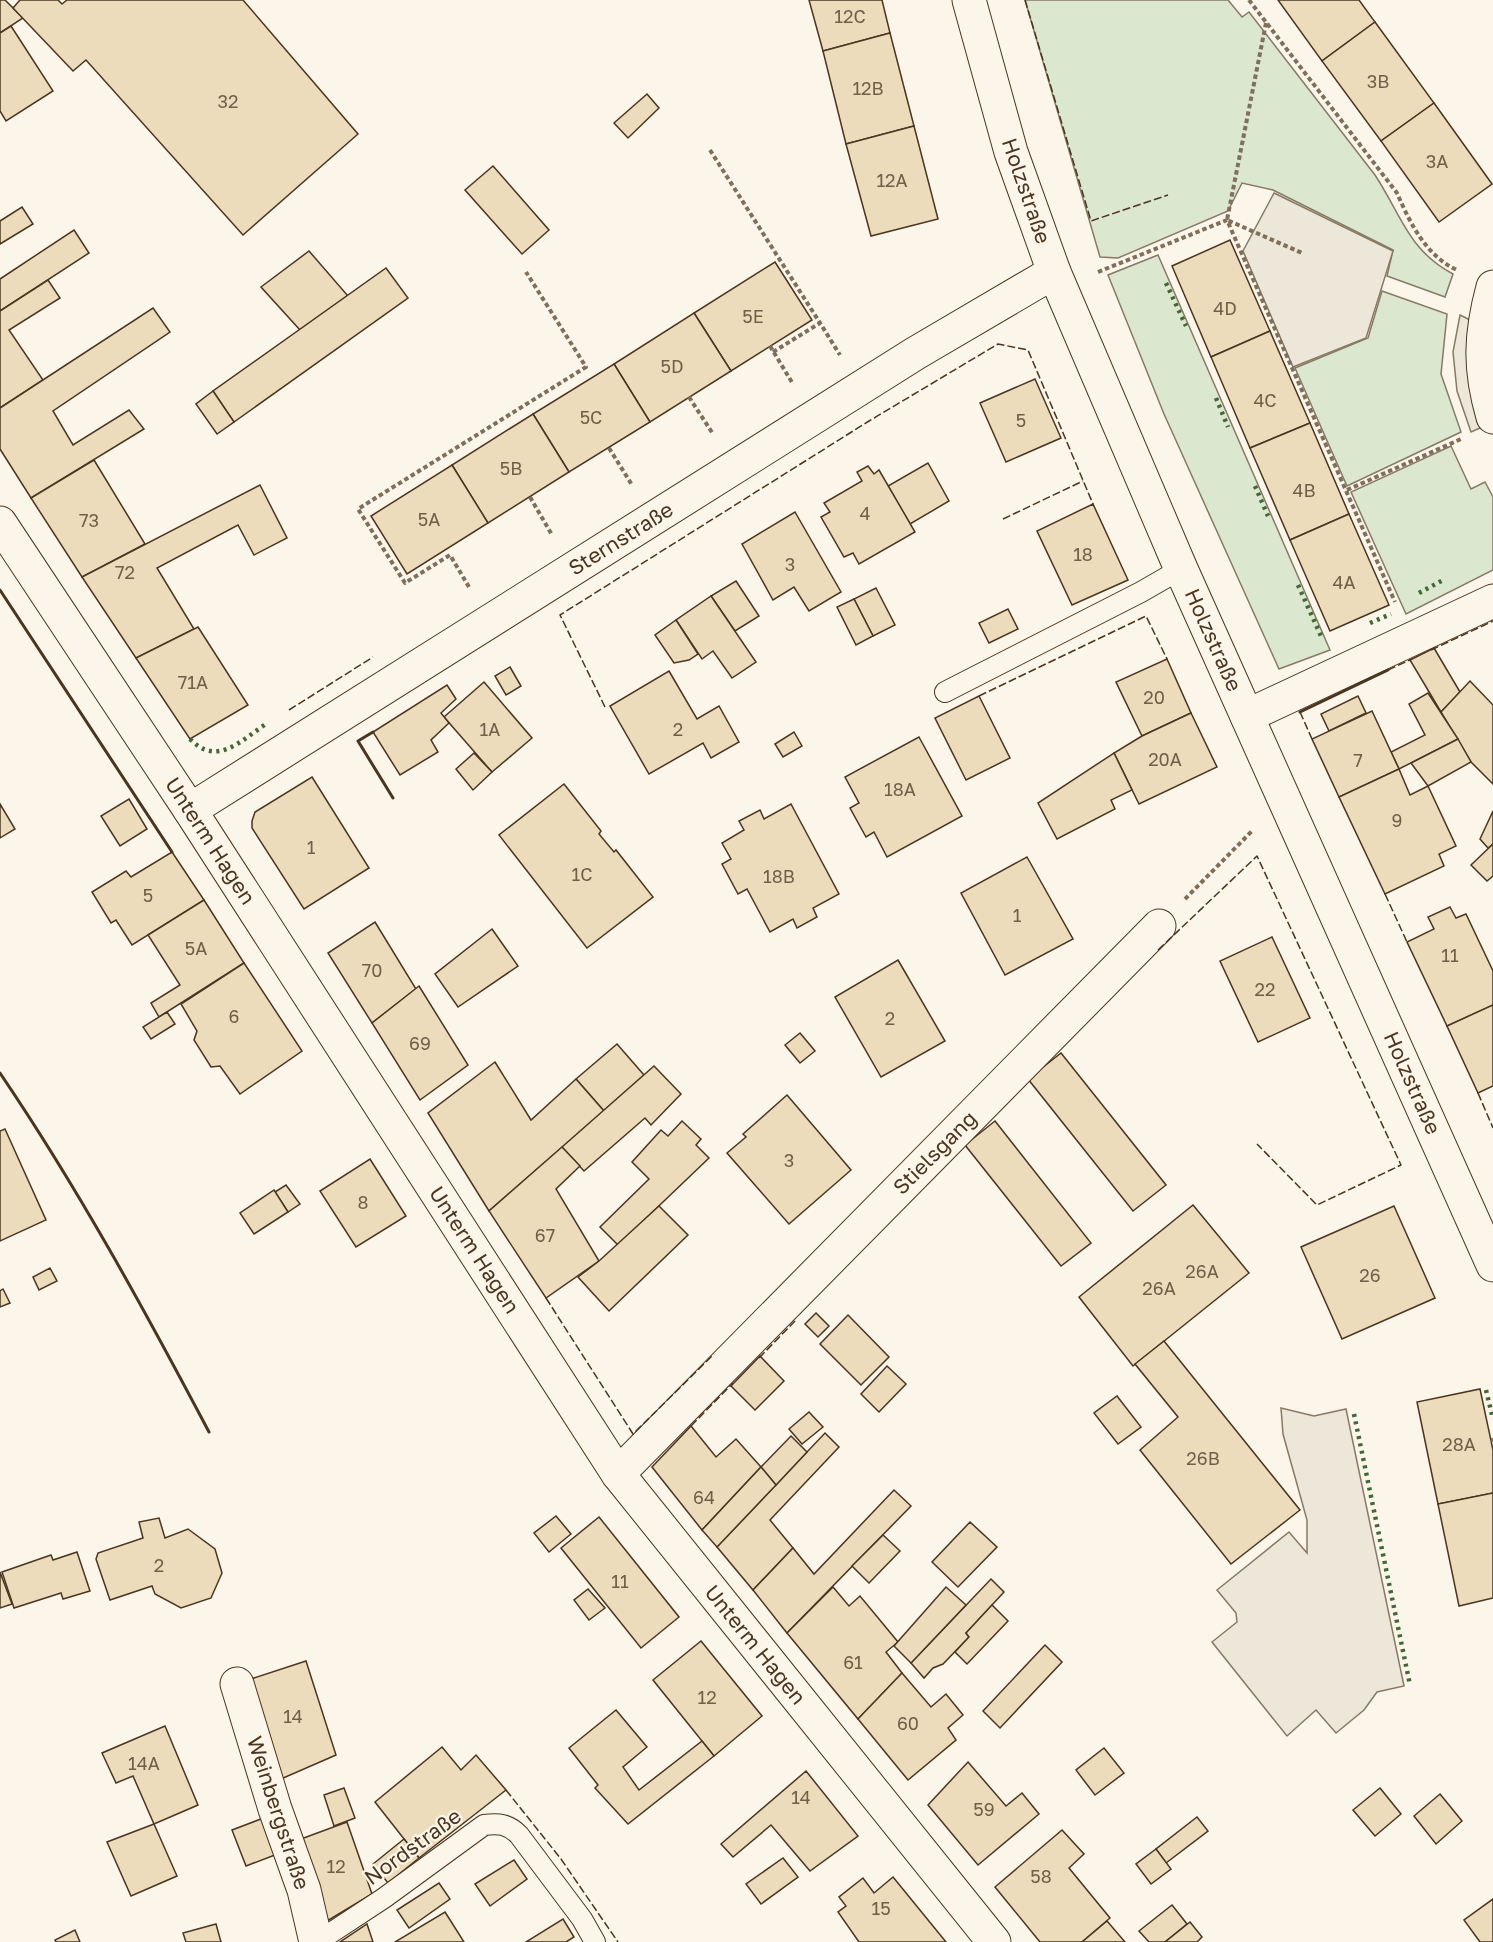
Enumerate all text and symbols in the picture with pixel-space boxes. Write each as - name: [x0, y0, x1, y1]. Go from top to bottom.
- house number: 12C: [834, 5, 866, 27]
- house number: 3B: [1367, 70, 1389, 92]
- house number: 12B: [852, 77, 884, 99]
- house number: 32: [218, 90, 238, 112]
- street label: Holzstraße: [997, 134, 1057, 247]
- house number: 3A: [1426, 150, 1448, 172]
- house number: 12A: [876, 169, 908, 191]
- house number: 4D: [1213, 297, 1237, 319]
- house number: 5E: [742, 305, 764, 327]
- house number: 5D: [660, 355, 684, 377]
- house number: 4C: [1253, 389, 1277, 411]
- house number: 5C: [580, 406, 602, 428]
- house number: 5: [1016, 409, 1026, 431]
- house number: 5B: [500, 457, 522, 479]
- house number: 4B: [1292, 479, 1316, 501]
- street label: Sternstraße: [563, 496, 678, 581]
- house number: 4: [860, 502, 871, 524]
- house number: 5A: [418, 508, 440, 530]
- house number: 73: [79, 509, 99, 531]
- house number: 18: [1073, 543, 1093, 565]
- house number: 3: [785, 553, 795, 575]
- house number: 72: [115, 561, 135, 583]
- house number: 4A: [1332, 571, 1356, 593]
- street label: Holzstraße: [1180, 584, 1248, 695]
- house number: 71A: [178, 671, 208, 693]
- house number: 20: [1143, 686, 1165, 708]
- house number: 1A: [480, 718, 500, 740]
- house number: 2: [673, 718, 683, 740]
- house number: 20A: [1148, 748, 1182, 770]
- house number: 7: [1353, 749, 1363, 771]
- street label: Unterm Hagen: [160, 772, 262, 909]
- house number: 18A: [884, 778, 916, 800]
- house number: 9: [1392, 809, 1402, 831]
- house number: 1: [307, 836, 316, 858]
- house number: 1C: [572, 863, 592, 885]
- house number: 18B: [763, 865, 795, 887]
- house number: 5: [143, 884, 153, 906]
- house number: 1: [1013, 904, 1022, 926]
- house number: 5A: [185, 937, 207, 959]
- house number: 11: [1441, 944, 1459, 966]
- house number: 70: [362, 959, 382, 981]
- house number: 22: [1255, 978, 1275, 1000]
- house number: 6: [229, 1005, 239, 1027]
- house number: 2: [885, 1007, 895, 1029]
- street label: Holzstraße: [1379, 1027, 1447, 1138]
- house number: 69: [409, 1032, 431, 1054]
- street label: Stielsgang: [887, 1105, 982, 1200]
- house number: 3: [784, 1149, 794, 1171]
- street label: Unterm Hagen: [424, 1181, 526, 1318]
- house number: 8: [358, 1191, 368, 1213]
- house number: 67: [535, 1224, 555, 1246]
- house number: 26A: [1185, 1260, 1219, 1282]
- house number: 26: [1359, 1264, 1381, 1286]
- house number: 26A: [1142, 1277, 1176, 1299]
- house number: 28A: [1442, 1433, 1476, 1455]
- house number: 26B: [1186, 1447, 1220, 1469]
- house number: 64: [693, 1486, 715, 1508]
- house number: 2: [154, 1554, 164, 1576]
- house number: 11: [611, 1570, 629, 1592]
- street label: Unterm Hagen: [700, 1579, 812, 1709]
- house number: 61: [843, 1651, 863, 1673]
- house number: 12: [697, 1686, 717, 1708]
- house number: 14: [283, 1705, 303, 1727]
- house number: 60: [897, 1712, 919, 1734]
- street label: Weinbergstraße: [242, 1733, 316, 1893]
- house number: 14A: [128, 1752, 160, 1774]
- house number: 14: [791, 1786, 811, 1808]
- house number: 59: [973, 1798, 995, 1820]
- street label: Nordstraße: [359, 1802, 466, 1890]
- house number: 12: [326, 1855, 346, 1877]
- house number: 58: [1030, 1865, 1052, 1887]
- house number: 15: [871, 1897, 891, 1919]

